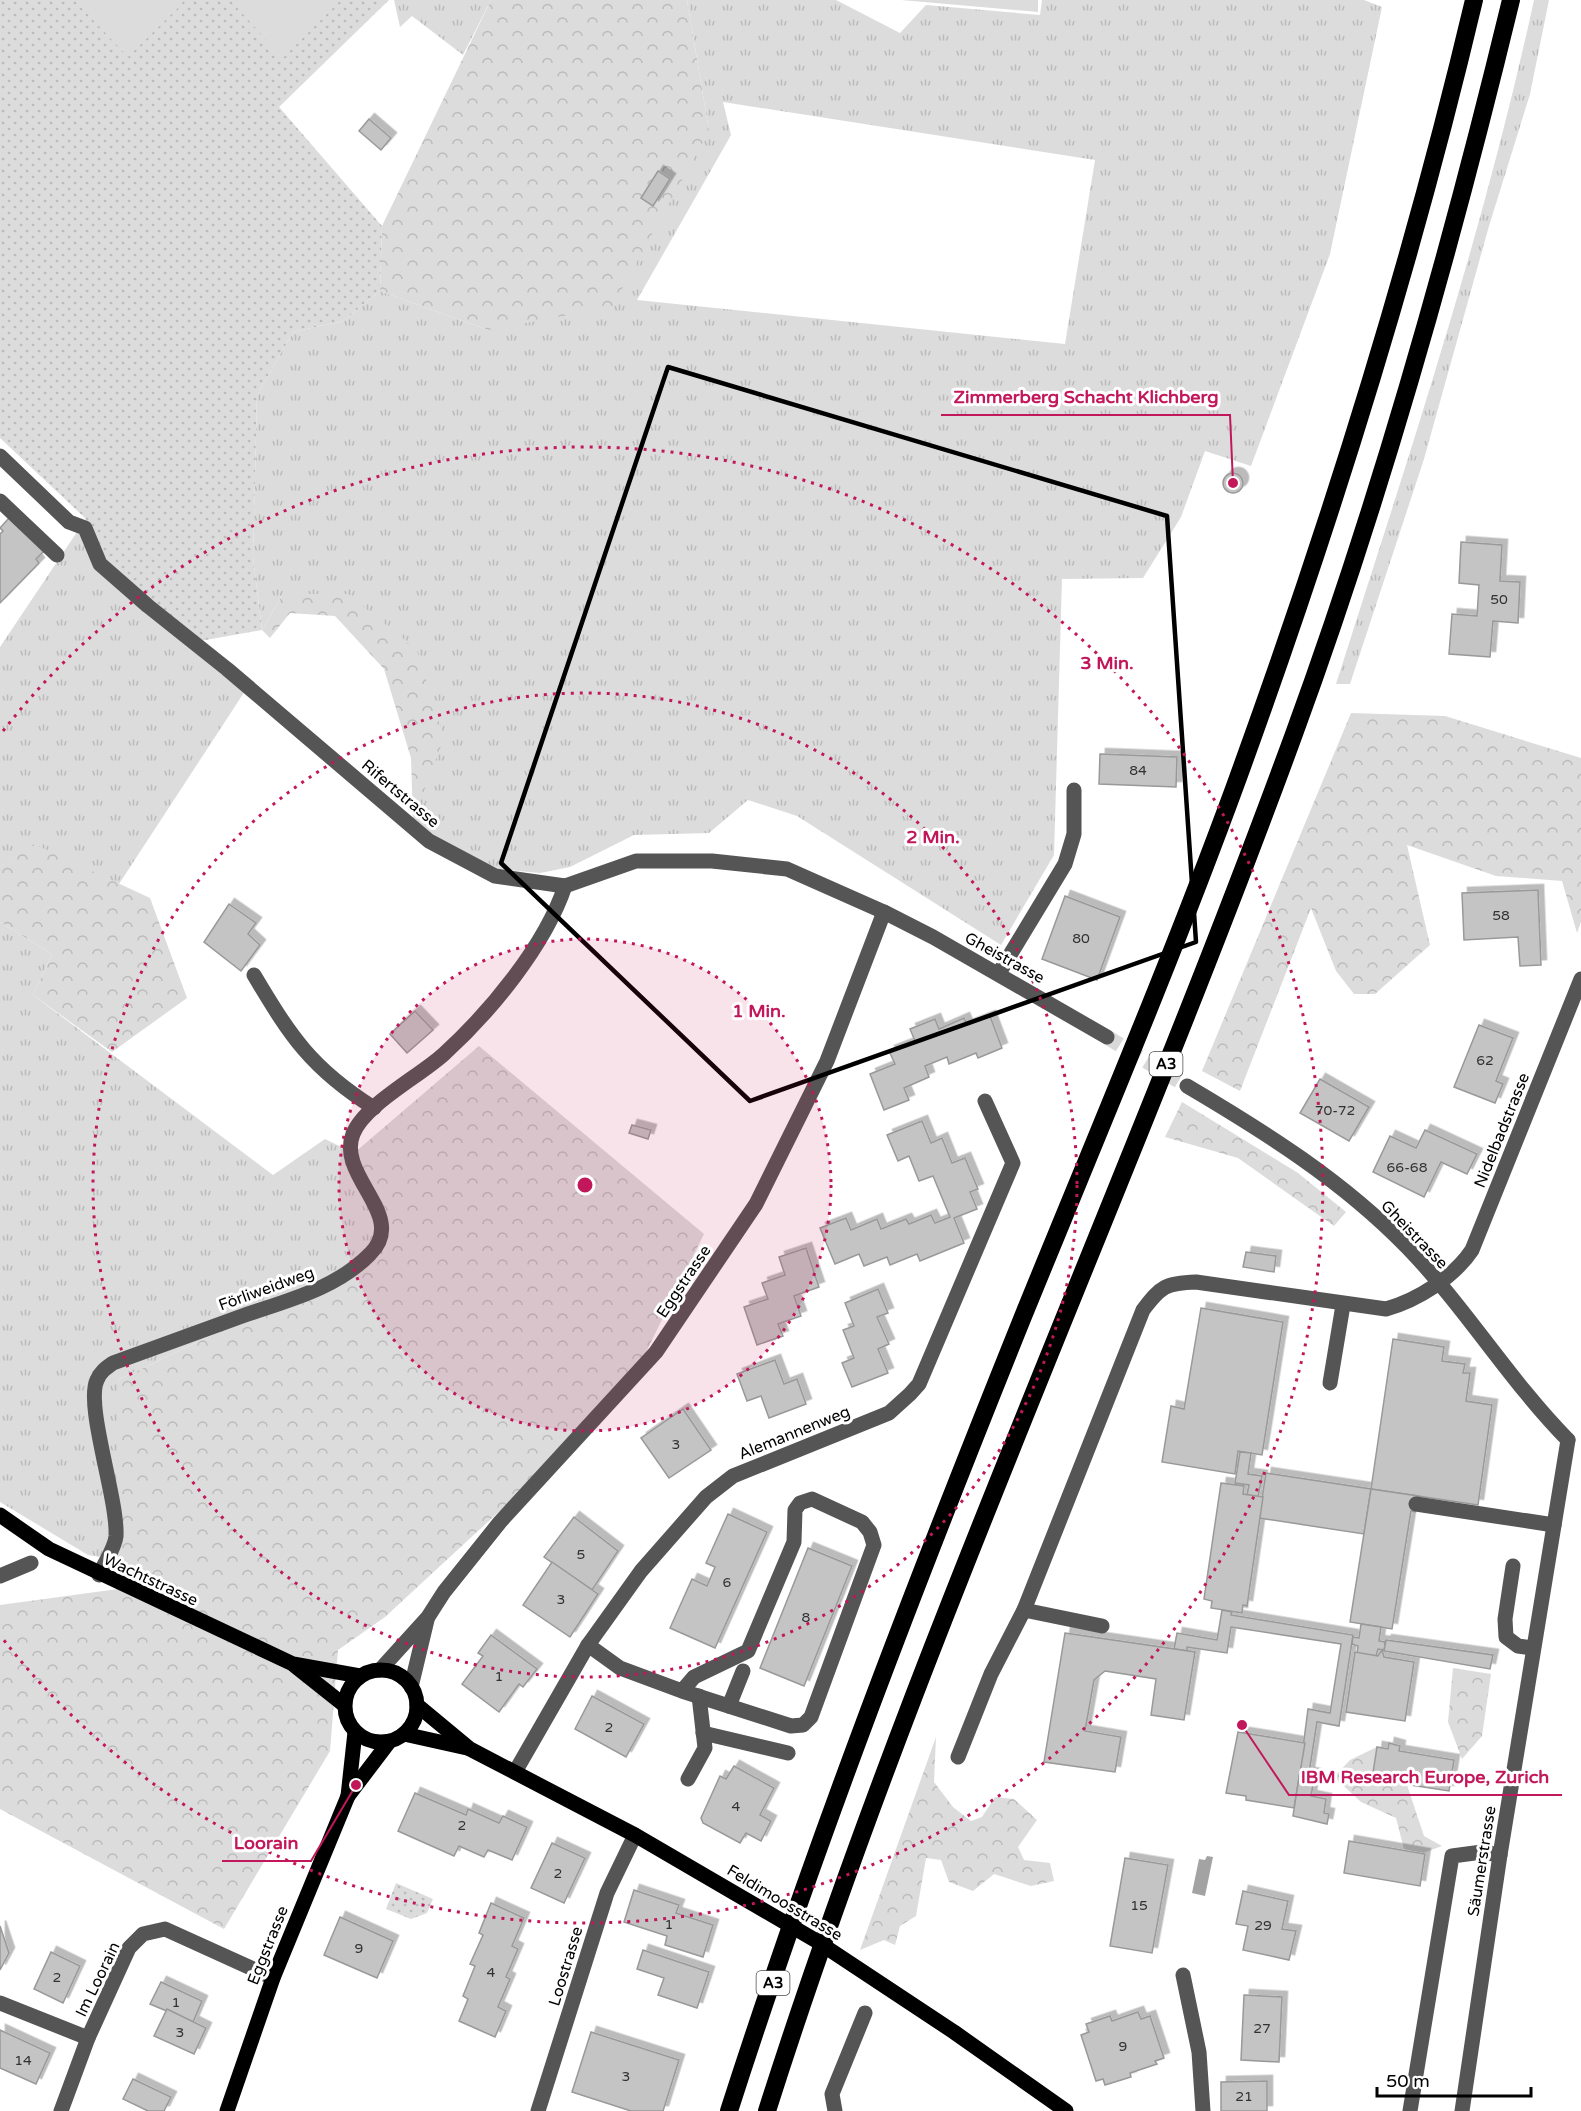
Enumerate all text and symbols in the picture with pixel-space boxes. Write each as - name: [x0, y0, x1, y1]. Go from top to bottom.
- callout: Zimmerberg Schacht Klichberg: [941, 379, 1230, 415]
- text: Zimmerberg Schacht Klichberg: [953, 386, 1219, 408]
- house number: 50: [1490, 591, 1508, 608]
- text: 3 Min.: [1080, 652, 1134, 674]
- street label: Rifertstrasse: [357, 755, 443, 832]
- house number: 84: [1129, 762, 1147, 779]
- text: 2 Min.: [906, 826, 960, 848]
- house number: 58: [1492, 907, 1510, 924]
- street label: Gheistrasse: [961, 928, 1048, 988]
- house number: 80: [1072, 930, 1090, 947]
- text: 1 Min.: [732, 1000, 786, 1022]
- road number: A3: [1150, 1052, 1182, 1076]
- house number: 62: [1476, 1052, 1494, 1069]
- street label: Nidelbadstrasse: [1470, 1070, 1534, 1191]
- house number: 70-72: [1315, 1102, 1355, 1119]
- house number: 66-68: [1387, 1159, 1428, 1176]
- centre of rings: [575, 1175, 595, 1195]
- street label: Gheistrasse: [1376, 1196, 1452, 1273]
- street label: Eggstrasse: [652, 1241, 715, 1322]
- street label: Förliweidweg: [216, 1262, 317, 1315]
- street label: Alemannenweg: [736, 1401, 853, 1464]
- house number: 3: [672, 1436, 680, 1453]
- house number: 5: [577, 1546, 585, 1563]
- street label: Wachtstrasse: [100, 1549, 201, 1611]
- house number: 6: [723, 1574, 732, 1591]
- house number: 3: [557, 1591, 565, 1608]
- house number: 8: [802, 1609, 811, 1626]
- house number: 1: [495, 1668, 503, 1685]
- house number: 2: [605, 1719, 613, 1736]
- callout: IBM Research Europe, Zurich: [1289, 1759, 1562, 1795]
- text: IBM Research Europe, Zurich: [1301, 1766, 1549, 1788]
- house number: 4: [732, 1798, 741, 1815]
- street label: Säumerstrasse: [1463, 1804, 1501, 1918]
- house number: 2: [458, 1817, 466, 1834]
- callout: Loorain: [222, 1825, 311, 1861]
- text: Loorain: [234, 1832, 298, 1854]
- street label: Feldimoosstrasse: [723, 1860, 846, 1945]
- house number: 2: [554, 1865, 562, 1882]
- house number: 15: [1130, 1897, 1148, 1914]
- street label: Eggstrasse: [243, 1903, 293, 1988]
- house number: 1: [665, 1916, 673, 1933]
- house number: 29: [1254, 1917, 1272, 1934]
- street label: Loostrasse: [544, 1924, 587, 2008]
- street label: Im Loorain: [71, 1939, 125, 2020]
- house number: 9: [355, 1940, 363, 1957]
- house number: 4: [487, 1964, 496, 1981]
- house number: 2: [53, 1969, 61, 1986]
- road number: A3: [756, 1971, 790, 1995]
- house number: 1: [172, 1994, 180, 2011]
- house number: 27: [1253, 2020, 1271, 2037]
- house number: 3: [176, 2024, 184, 2041]
- house number: 9: [1119, 2038, 1127, 2055]
- house number: 14: [14, 2052, 32, 2069]
- scale bar: [1377, 2060, 1532, 2098]
- house number: 3: [622, 2068, 630, 2085]
- text: 50 m: [1386, 2070, 1430, 2092]
- house number: 21: [1235, 2088, 1253, 2105]

